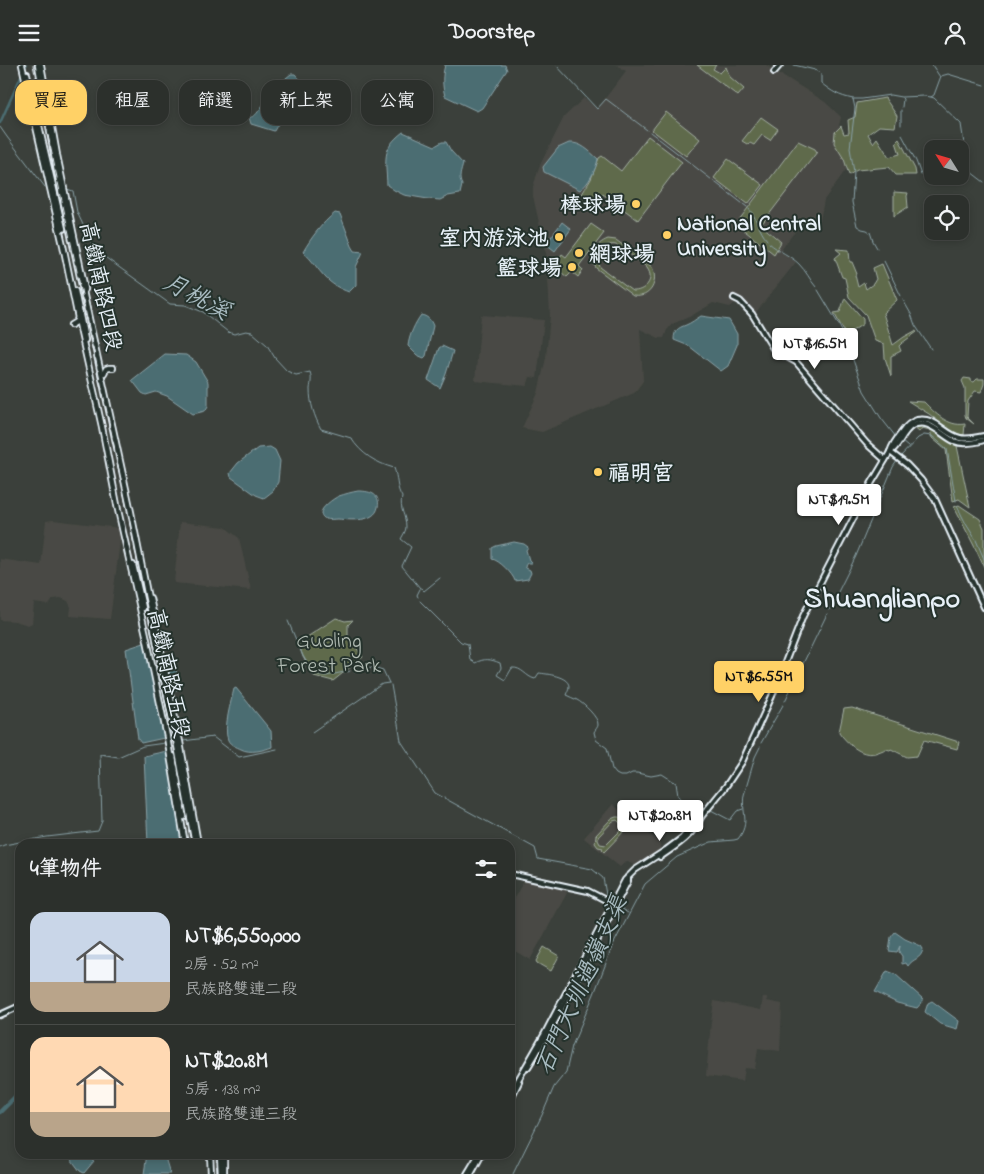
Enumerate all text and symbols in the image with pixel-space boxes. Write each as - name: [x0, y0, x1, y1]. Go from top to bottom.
- text: Doorstep: [449, 17, 535, 49]
- icon: menu: [15, 19, 43, 47]
- icon: person: [941, 19, 969, 47]
- chip: 買屋: [15, 80, 87, 125]
- chip: 租屋: [97, 80, 169, 125]
- chip: 篩選: [179, 80, 251, 125]
- chip: 新上架: [261, 80, 351, 125]
- chip: 公寓: [361, 80, 433, 125]
- north arrow: [924, 140, 969, 185]
- map controls: [924, 140, 969, 240]
- place label: 棒球場: [560, 191, 626, 223]
- button: locate: [924, 195, 969, 240]
- marker: 棒球場: [630, 198, 642, 210]
- place label: National Central University: [677, 209, 821, 267]
- street label: 高鐵南路四段: [70, 219, 128, 355]
- place label: 室內游泳池: [439, 224, 549, 256]
- marker: National Central University: [661, 229, 673, 241]
- marker: 室內游泳池: [553, 231, 565, 243]
- place label: 網球場: [589, 240, 655, 272]
- marker: 網球場: [573, 247, 585, 259]
- place label: 籃球場: [496, 254, 562, 286]
- marker: 籃球場: [566, 261, 578, 273]
- water label: 月桃溪: [156, 266, 238, 331]
- pin: NT$16.5M: [763, 327, 867, 370]
- text: NT$16.5M: [783, 332, 847, 356]
- place label: 福明宮: [608, 459, 674, 491]
- marker: 福明宮: [592, 466, 604, 478]
- pin: NT$19.5M: [787, 483, 891, 526]
- text: NT$19.5M: [808, 488, 870, 512]
- district label: Shuanglianpo: [804, 580, 960, 622]
- street label: 高鐵南路五段: [138, 606, 196, 742]
- park label: Guoling Forest Park: [276, 626, 381, 683]
- pin: NT$6.55M: [707, 661, 811, 703]
- text: NT$6.55M: [725, 665, 793, 689]
- pin: NT$20.8M: [608, 799, 712, 842]
- text: NT$20.8M: [628, 804, 692, 828]
- text: 4筆物件: [30, 855, 102, 885]
- icon: filters: [472, 855, 500, 883]
- water label: 石門大圳過嶺支渠: [528, 889, 639, 1081]
- text: NT$6,550,000: [185, 922, 301, 952]
- icon: home: [70, 932, 130, 992]
- text: 2房 · 52 m²: [185, 953, 259, 977]
- text: 民族路雙連二段: [185, 978, 297, 1002]
- text: NT$20.8M: [185, 1047, 268, 1077]
- icon: home: [70, 1057, 130, 1117]
- text: 5房 · 138 m²: [185, 1078, 260, 1102]
- text: 民族路雙連三段: [185, 1103, 297, 1127]

